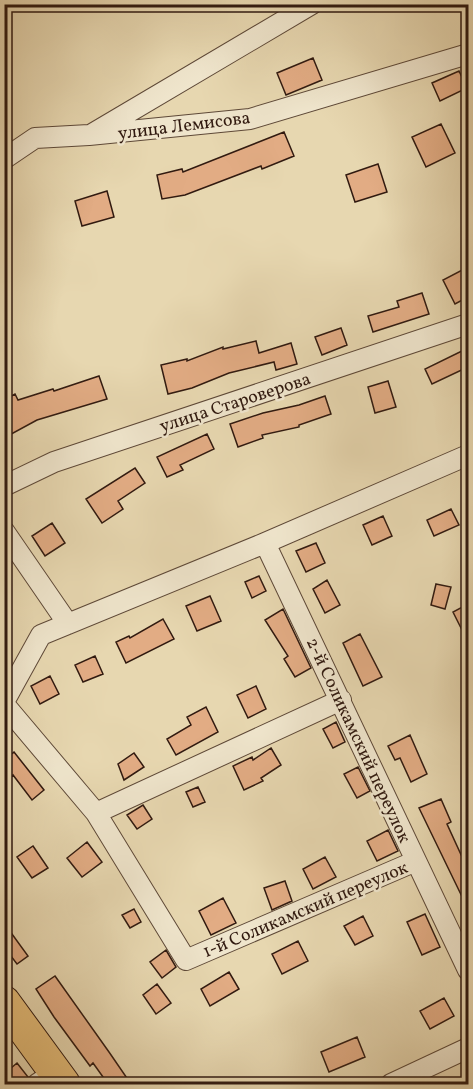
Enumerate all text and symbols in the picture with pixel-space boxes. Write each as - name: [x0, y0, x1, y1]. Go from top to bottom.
- street label: улица Лемисова: [116, 106, 252, 147]
- street label: улица Староверова: [157, 367, 314, 440]
- street label: 2-й Соликамский переулок: [299, 634, 416, 848]
- street label: 1-й Соликамский переулок: [199, 856, 412, 965]

